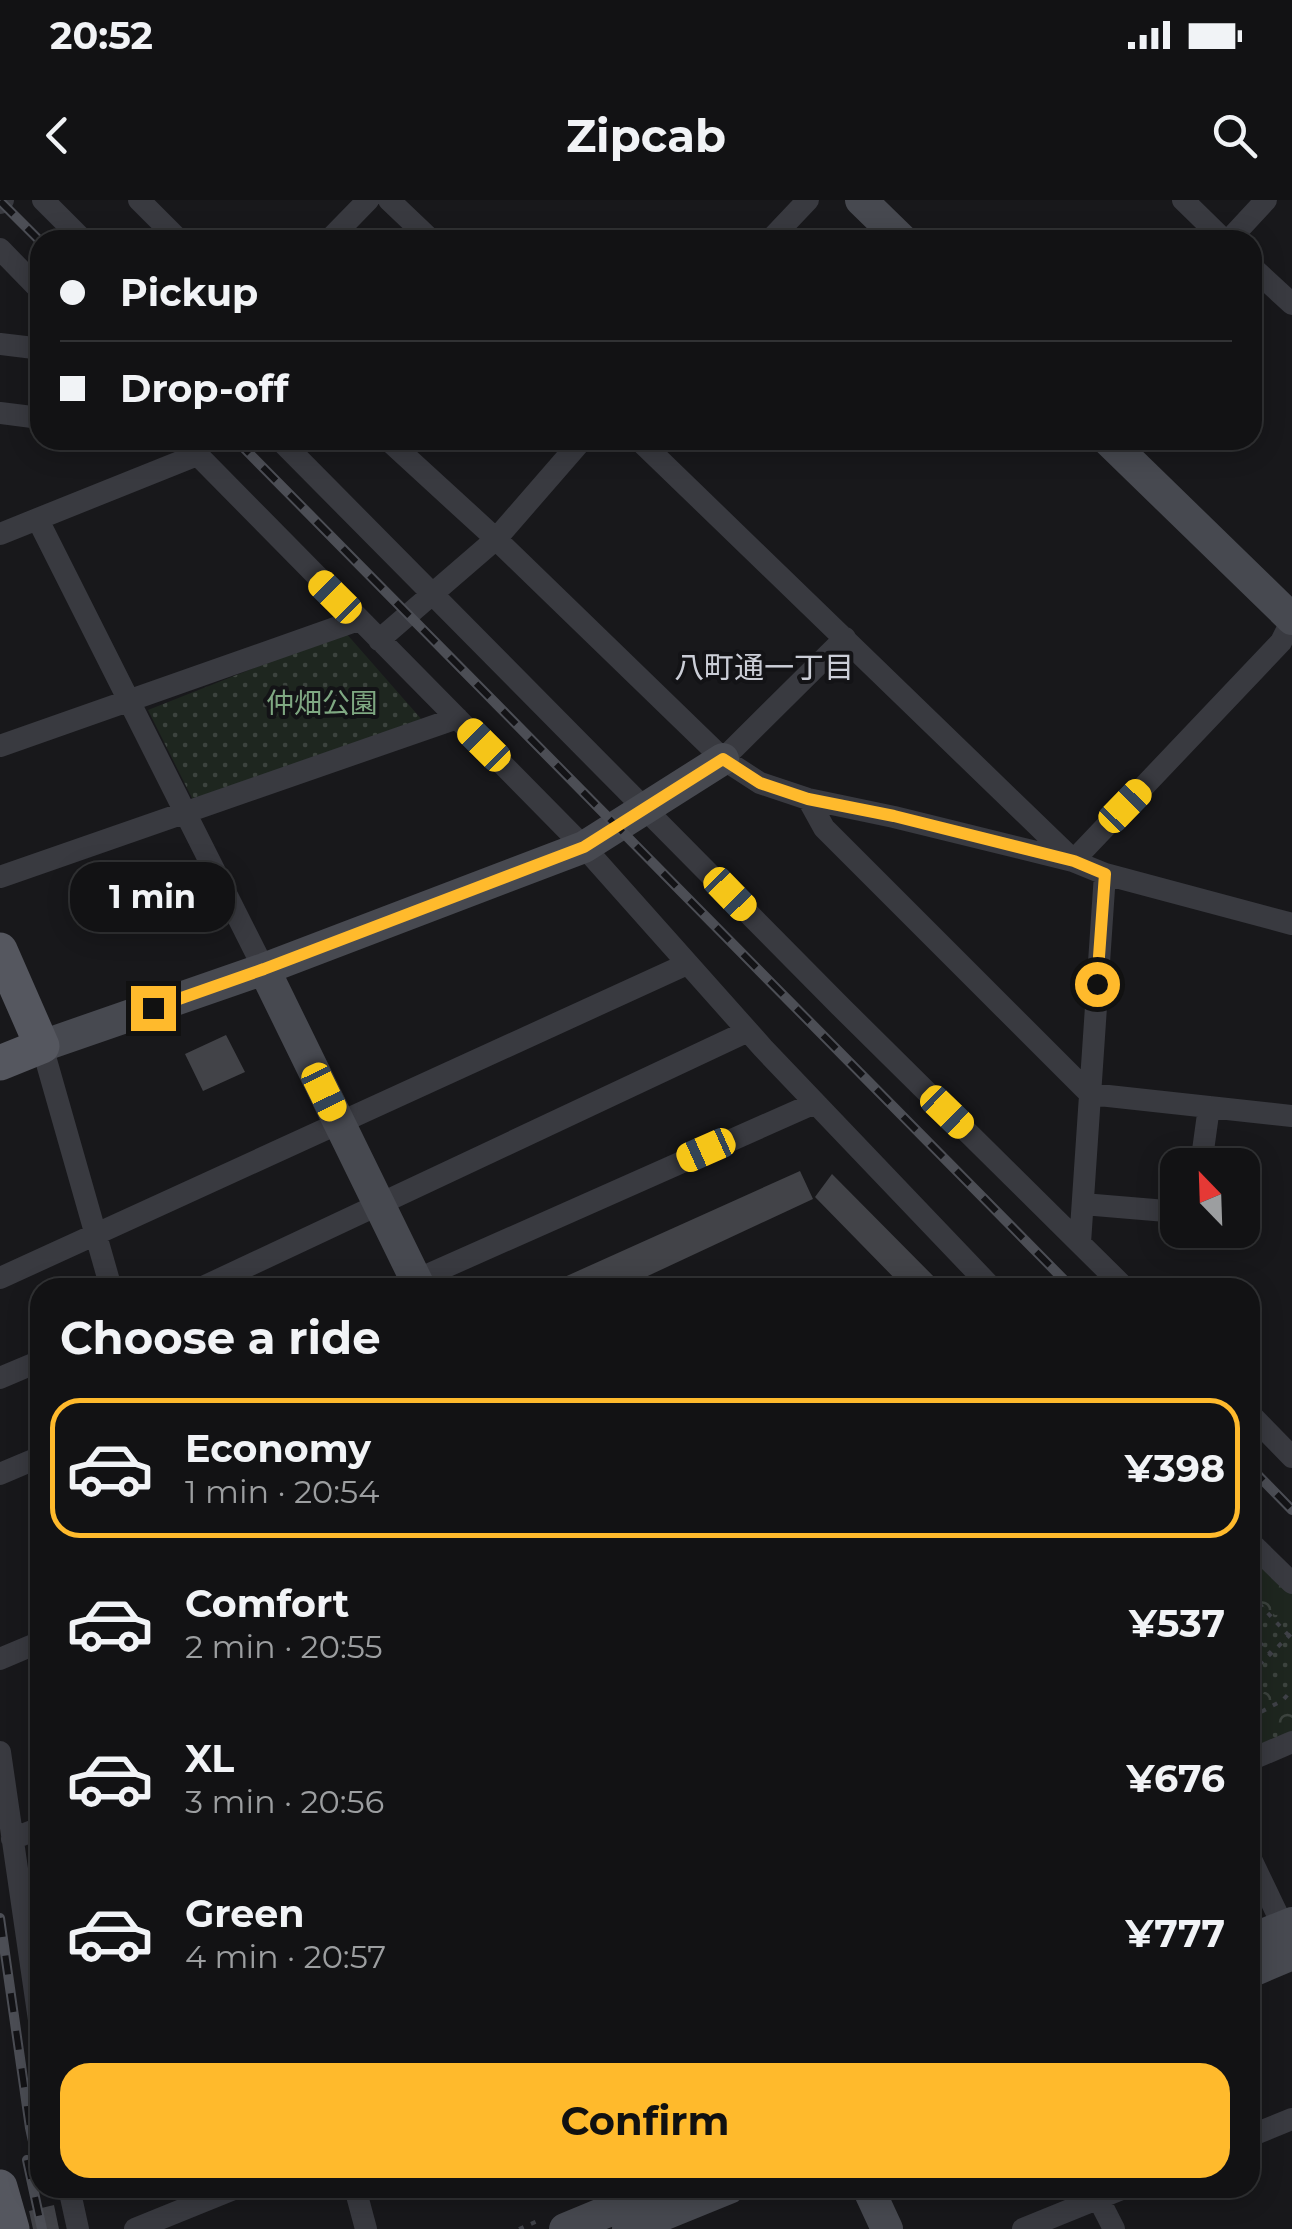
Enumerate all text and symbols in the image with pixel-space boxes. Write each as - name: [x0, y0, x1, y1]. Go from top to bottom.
- text: 20:52: [50, 12, 153, 59]
- icon: back: [30, 108, 85, 163]
- text: Zipcab: [566, 108, 726, 163]
- icon: search: [1207, 108, 1262, 163]
- text: Pickup: [120, 269, 258, 316]
- text: Drop-off: [120, 365, 289, 412]
- car: [303, 565, 367, 629]
- district label: 八町通一丁目: [674, 649, 854, 686]
- park label: 仲畑公園: [266, 686, 378, 720]
- car: [452, 713, 516, 777]
- car: [1093, 774, 1157, 838]
- car: [698, 862, 762, 926]
- callout: 1 min: [70, 863, 236, 933]
- text: 1 min: [109, 877, 196, 916]
- route start: [1075, 962, 1120, 1007]
- route end: [131, 986, 176, 1031]
- car: [297, 1058, 351, 1126]
- car: [915, 1080, 979, 1144]
- car: [672, 1124, 740, 1176]
- north arrow: [1160, 1148, 1260, 1248]
- map controls: [1160, 1148, 1260, 1248]
- text: Choose a ride: [60, 1310, 381, 1365]
- icon: car: [65, 1423, 155, 1513]
- text: Economy: [185, 1425, 371, 1472]
- text: ¥398: [1125, 1445, 1225, 1492]
- text: 1 min · 20:54: [185, 1472, 379, 1511]
- icon: car: [65, 1578, 155, 1668]
- text: Comfort: [185, 1580, 349, 1627]
- text: ¥537: [1129, 1600, 1225, 1647]
- text: 2 min · 20:55: [185, 1627, 383, 1666]
- icon: car: [65, 1733, 155, 1823]
- text: XL: [185, 1735, 234, 1782]
- text: ¥676: [1126, 1755, 1225, 1802]
- text: 3 min · 20:56: [185, 1782, 384, 1821]
- icon: car: [65, 1888, 155, 1978]
- text: Green: [185, 1890, 305, 1937]
- text: ¥777: [1125, 1910, 1225, 1957]
- text: 4 min · 20:57: [185, 1937, 386, 1976]
- button: Confirm: [60, 2063, 1230, 2178]

